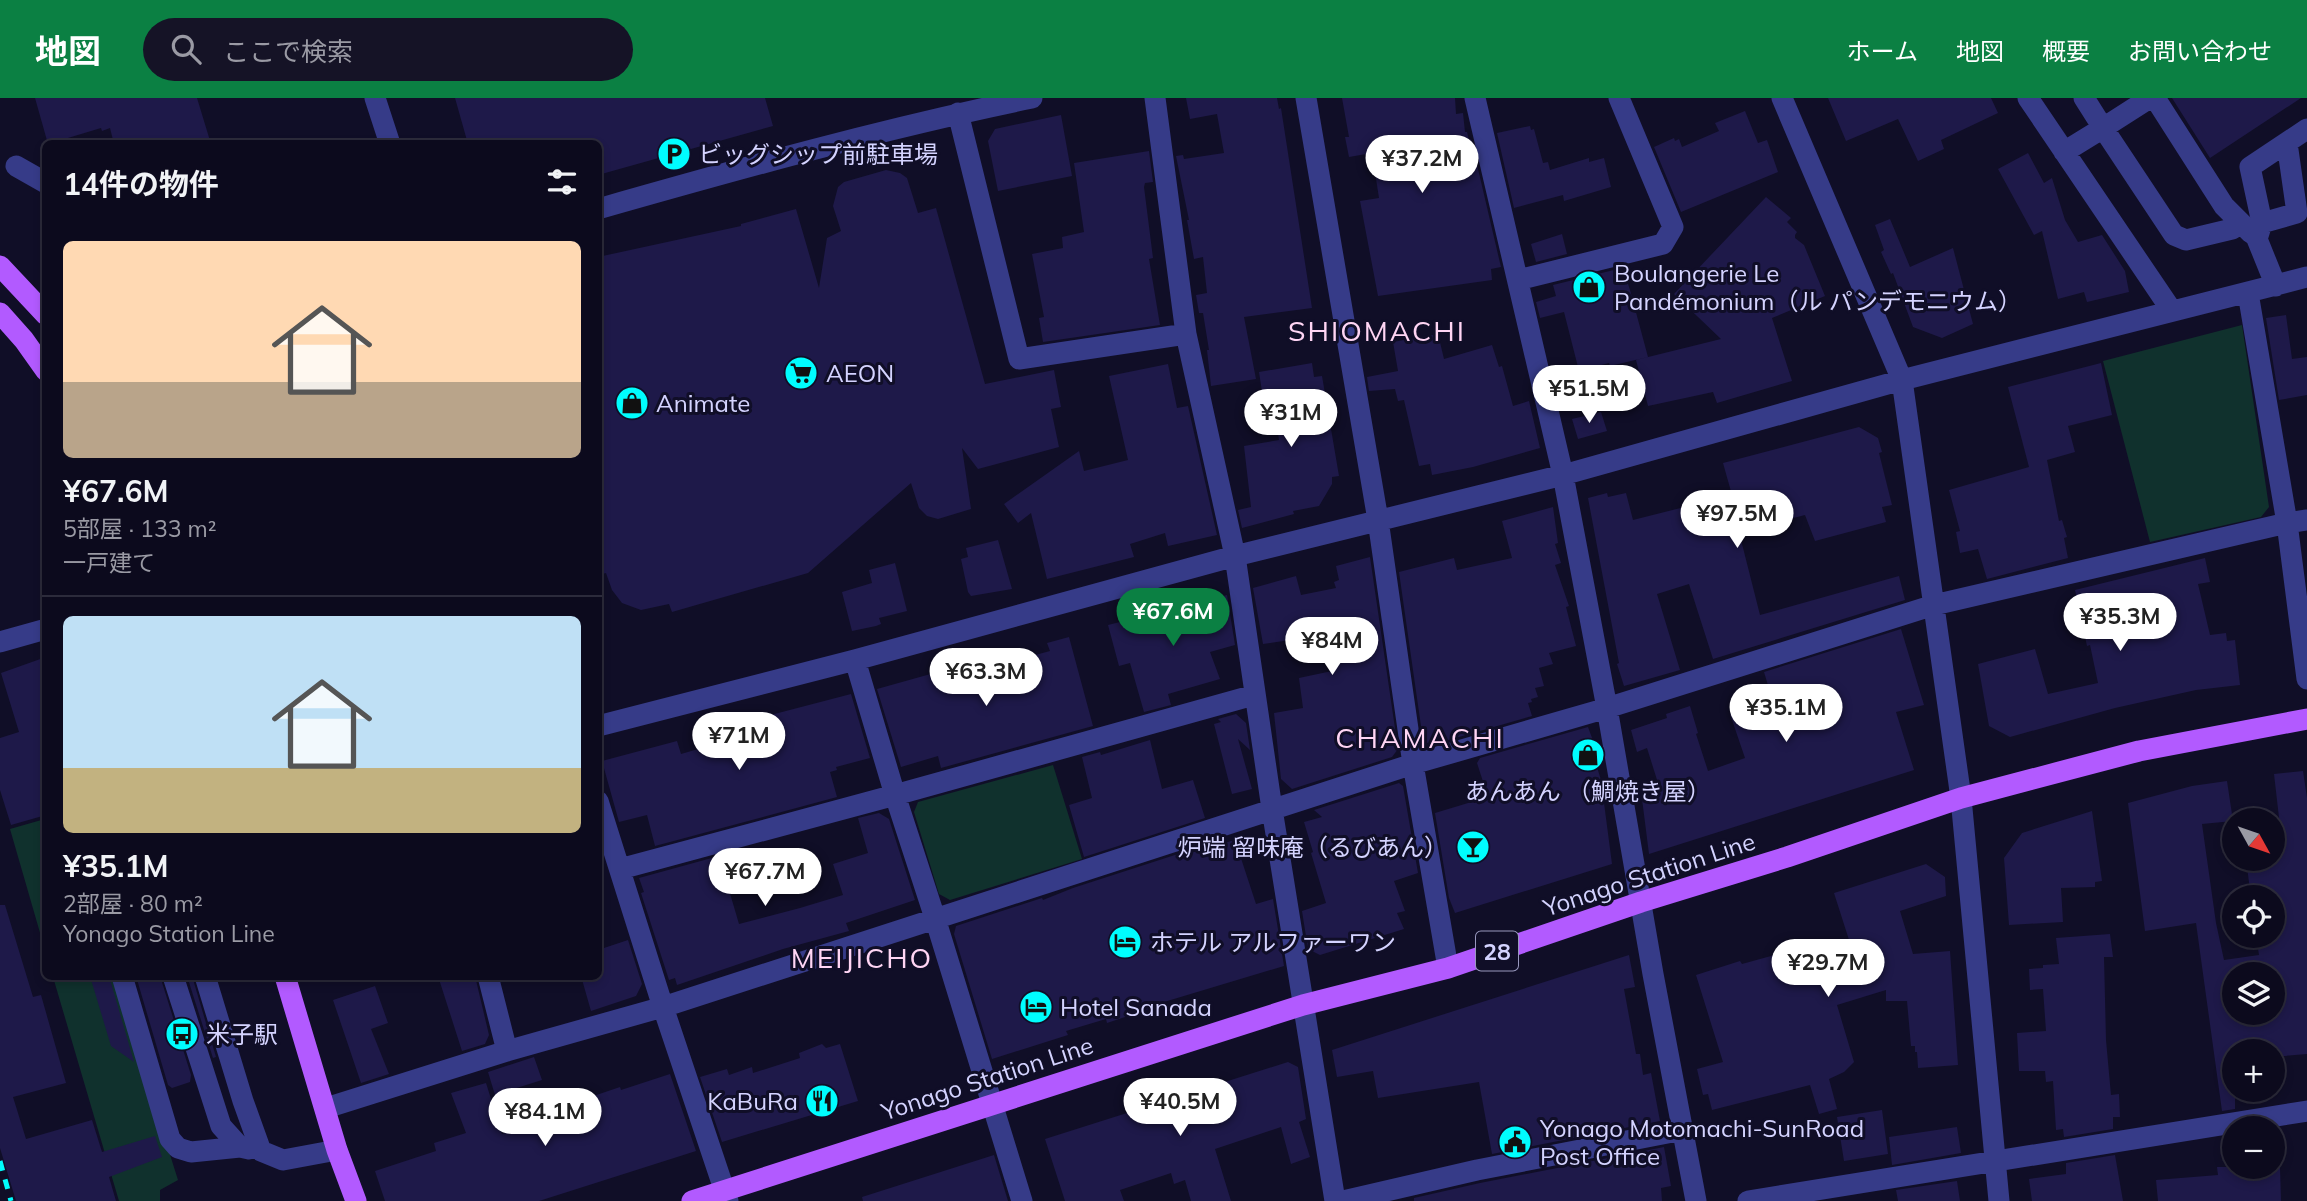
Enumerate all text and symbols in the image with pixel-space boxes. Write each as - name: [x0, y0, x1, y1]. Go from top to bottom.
- search box: [143, 18, 633, 81]
- text: 地図: [35, 30, 101, 71]
- icon: search: [167, 30, 205, 68]
- text: ここで検索: [223, 35, 353, 68]
- text: ホーム: [1847, 36, 1918, 66]
- text: 地図: [1956, 36, 2004, 66]
- text: 概要: [2042, 36, 2090, 66]
- text: お問い合わせ: [2128, 36, 2272, 66]
- parking icon: ビッグシップ前駐車場: [655, 135, 693, 173]
- pin: ¥37.2M: [1365, 136, 1479, 195]
- place label: ビッグシップ前駐車場: [698, 139, 938, 169]
- text: ¥37.2M: [1382, 143, 1462, 172]
- icon: filters: [543, 163, 581, 201]
- text: 14件の物件: [63, 165, 219, 203]
- place label: Boulangerie Le Pandémonium（ル パンデモニウム）: [1614, 258, 2022, 316]
- shop icon: Boulangerie Le Pandémonium（ル パンデモニウム）: [1570, 268, 1608, 306]
- icon: home: [259, 287, 385, 413]
- district label: SHIOMACHI: [1288, 313, 1466, 348]
- supermarket icon: AEON: [782, 354, 820, 392]
- place label: AEON: [826, 358, 894, 388]
- pin: ¥51.5M: [1532, 366, 1646, 425]
- text: ¥51.5M: [1549, 373, 1629, 402]
- shop icon: Animate: [613, 384, 651, 422]
- place label: Animate: [656, 388, 750, 418]
- pin: ¥31M: [1250, 390, 1332, 449]
- text: ¥31M: [1260, 397, 1322, 426]
- text: ¥67.6M: [63, 472, 169, 510]
- pin: ¥97.5M: [1680, 490, 1794, 550]
- text: ¥97.5M: [1697, 498, 1777, 527]
- text: 5部屋 · 133 m²: [63, 514, 216, 543]
- text: 一戸建て: [63, 548, 155, 577]
- pin: ¥67.6M: [1116, 588, 1230, 648]
- pin: ¥35.3M: [2063, 594, 2177, 653]
- text: ¥67.6M: [1133, 596, 1213, 625]
- text: ¥35.3M: [2080, 601, 2160, 630]
- pin: ¥84M: [1291, 618, 1373, 677]
- text: ¥84M: [1301, 625, 1363, 654]
- pin: ¥63.3M: [929, 648, 1043, 708]
- text: ¥63.3M: [946, 656, 1026, 685]
- icon: home: [259, 661, 385, 787]
- pin: ¥35.1M: [1729, 684, 1843, 744]
- text: ¥35.1M: [1746, 692, 1826, 721]
- pin: ¥71M: [698, 712, 780, 772]
- text: ¥71M: [708, 720, 770, 749]
- district label: CHAMACHI: [1335, 720, 1505, 755]
- shop icon: あんあん （鯛焼き屋）: [1569, 736, 1607, 774]
- place label: あんあん （鯛焼き屋）: [1465, 776, 1711, 806]
- north arrow: [2222, 808, 2286, 872]
- map controls: [2222, 808, 2285, 1179]
- street label: Yonago Station Line: [1538, 826, 1759, 923]
- bar icon: 炉端 留味庵（るびあん）: [1454, 828, 1492, 866]
- place label: 炉端 留味庵（るびあん）: [1178, 832, 1448, 862]
- text: ¥35.1M: [63, 847, 169, 885]
- pin: ¥67.7M: [708, 848, 822, 908]
- text: ¥67.7M: [725, 856, 805, 885]
- button: locate: [2222, 885, 2285, 948]
- text: 2部屋 · 80 m²: [63, 889, 203, 918]
- text: Yonago Station Line: [63, 919, 275, 948]
- hotel icon: ホテル アルファーワン: [1106, 923, 1144, 961]
- place label: ホテル アルファーワン: [1150, 927, 1396, 957]
- road number: 28: [1476, 932, 1518, 971]
- district label: MEIJICHO: [791, 940, 933, 975]
- pin: ¥29.7M: [1771, 940, 1885, 999]
- text: ¥29.7M: [1788, 947, 1868, 976]
- button: layers: [2222, 962, 2285, 1025]
- hotel icon: Hotel Sanada: [1017, 988, 1055, 1026]
- place label: Hotel Sanada: [1060, 992, 1212, 1022]
- bus stop icon: 米子駅: [163, 1015, 201, 1053]
- place label: 米子駅: [206, 1019, 278, 1049]
- street label: Yonago Station Line: [876, 1030, 1097, 1127]
- button: +: [2222, 1039, 2285, 1102]
- pin: ¥40.5M: [1123, 1079, 1237, 1138]
- restaurant icon: KaBuRa: [803, 1082, 841, 1120]
- place label: KaBuRa: [707, 1086, 798, 1116]
- text: ¥40.5M: [1140, 1086, 1220, 1115]
- pin: ¥84.1M: [488, 1088, 602, 1148]
- text: ¥84.1M: [505, 1096, 585, 1125]
- place label: Yonago Motomachi-SunRoad Post Office: [1539, 1113, 1864, 1171]
- button: −: [2222, 1116, 2285, 1179]
- public building icon: Yonago Motomachi-SunRoad Post Office: [1496, 1123, 1534, 1161]

